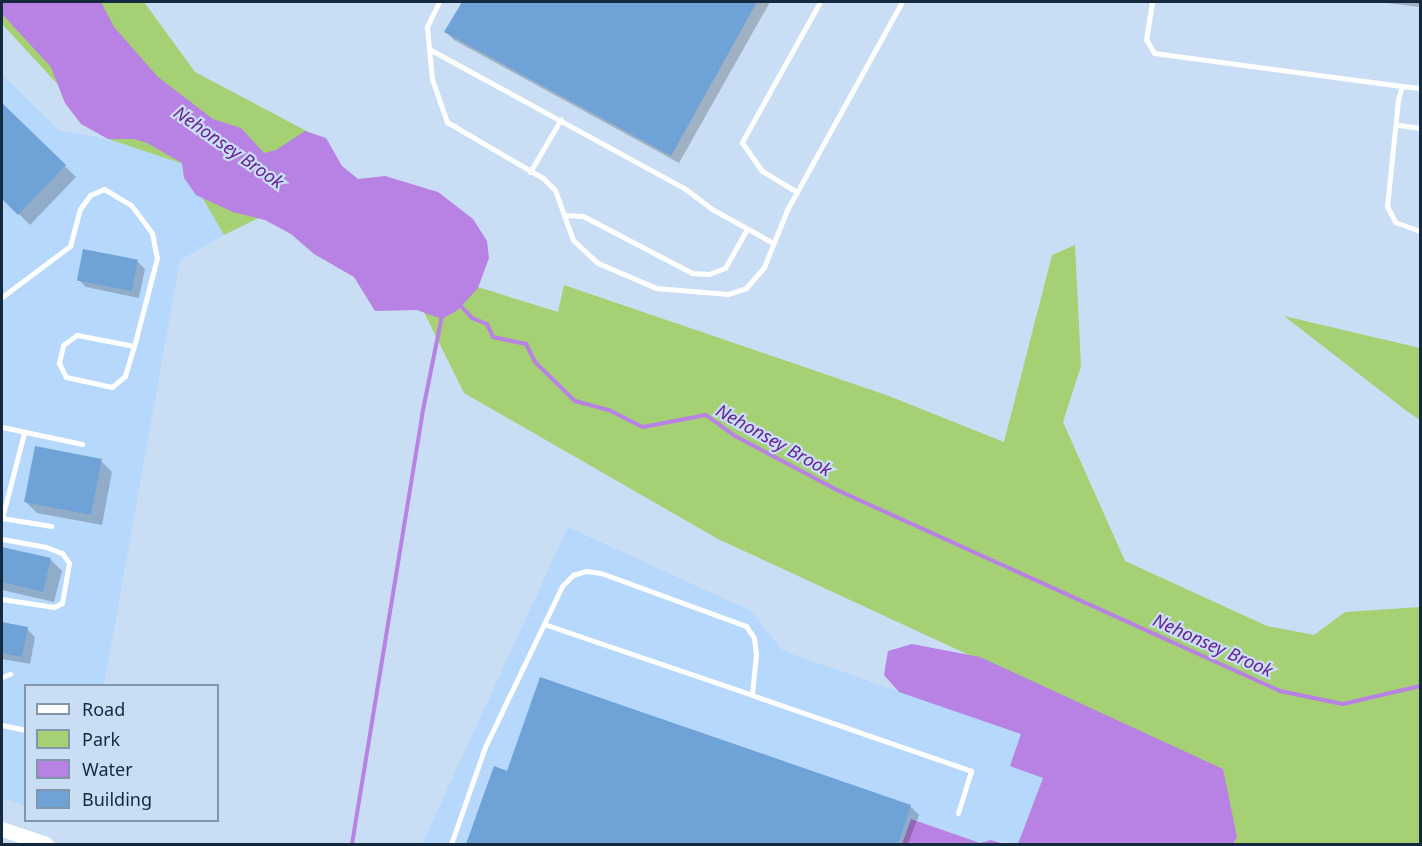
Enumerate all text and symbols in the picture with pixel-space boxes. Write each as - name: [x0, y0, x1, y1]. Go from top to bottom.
- water label: Nehonsey Brook: [170, 101, 288, 193]
- water label: Nehonsey Brook: [712, 399, 836, 481]
- water label: Nehonsey Brook: [1150, 609, 1276, 681]
- legend: [24, 684, 219, 822]
- text: Road: [82, 697, 125, 721]
- text: Park: [82, 727, 120, 751]
- text: Water: [82, 757, 133, 781]
- text: Building: [82, 787, 152, 811]

